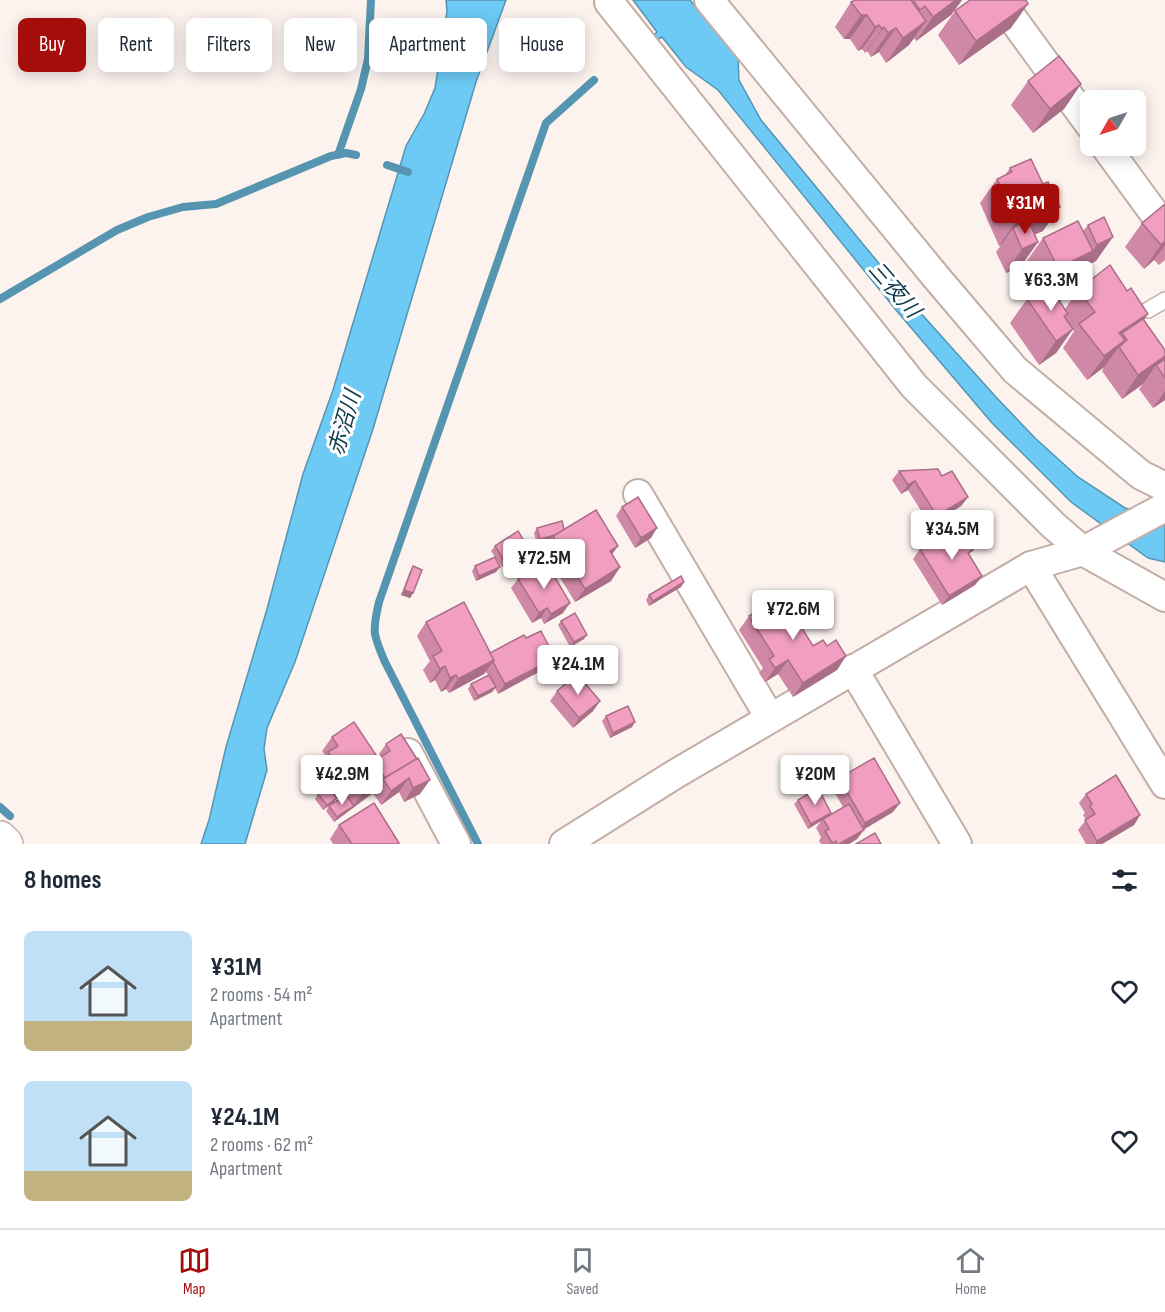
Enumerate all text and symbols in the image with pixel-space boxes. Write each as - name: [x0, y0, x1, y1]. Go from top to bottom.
- chip: Buy: [18, 18, 86, 72]
- chip: Rent: [98, 18, 174, 72]
- chip: Filters: [186, 18, 272, 72]
- chip: New: [284, 18, 357, 72]
- chip: Apartment: [369, 18, 487, 72]
- chip: House: [499, 18, 585, 72]
- north arrow: [1080, 90, 1146, 156]
- map controls: [1080, 90, 1146, 156]
- pin: ¥31M: [989, 184, 1061, 235]
- text: ¥31M: [1005, 191, 1045, 215]
- water label: 三夜川: [862, 256, 927, 325]
- pin: ¥63.3M: [1002, 261, 1100, 312]
- text: ¥63.3M: [1024, 268, 1078, 292]
- water label: 赤沼川: [323, 386, 368, 458]
- pin: ¥34.5M: [903, 510, 1001, 561]
- text: ¥34.5M: [925, 517, 979, 541]
- pin: ¥72.5M: [495, 539, 593, 590]
- text: ¥72.5M: [517, 546, 571, 570]
- pin: ¥72.6M: [744, 590, 842, 641]
- text: ¥72.6M: [766, 597, 820, 621]
- pin: ¥24.1M: [529, 645, 627, 696]
- text: ¥24.1M: [551, 652, 605, 676]
- pin: ¥42.9M: [293, 755, 391, 806]
- pin: ¥20M: [779, 755, 851, 806]
- text: ¥42.9M: [315, 762, 369, 786]
- text: ¥20M: [794, 762, 836, 786]
- icon: filters: [1108, 864, 1141, 897]
- text: 8 homes: [24, 865, 102, 896]
- text: ¥31M: [210, 952, 262, 983]
- icon: home: [72, 955, 144, 1027]
- icon: heart: [1108, 975, 1141, 1008]
- text: 2 rooms · 54 m²: [210, 983, 312, 1007]
- text: Apartment: [210, 1007, 283, 1031]
- text: ¥24.1M: [210, 1102, 279, 1133]
- icon: home: [72, 1105, 144, 1177]
- icon: heart: [1108, 1125, 1141, 1158]
- text: 2 rooms · 62 m²: [210, 1133, 313, 1157]
- text: Apartment: [210, 1157, 283, 1181]
- tab: Map: [178, 1244, 211, 1299]
- tab: Saved: [566, 1244, 599, 1299]
- tab: Home: [954, 1244, 987, 1299]

